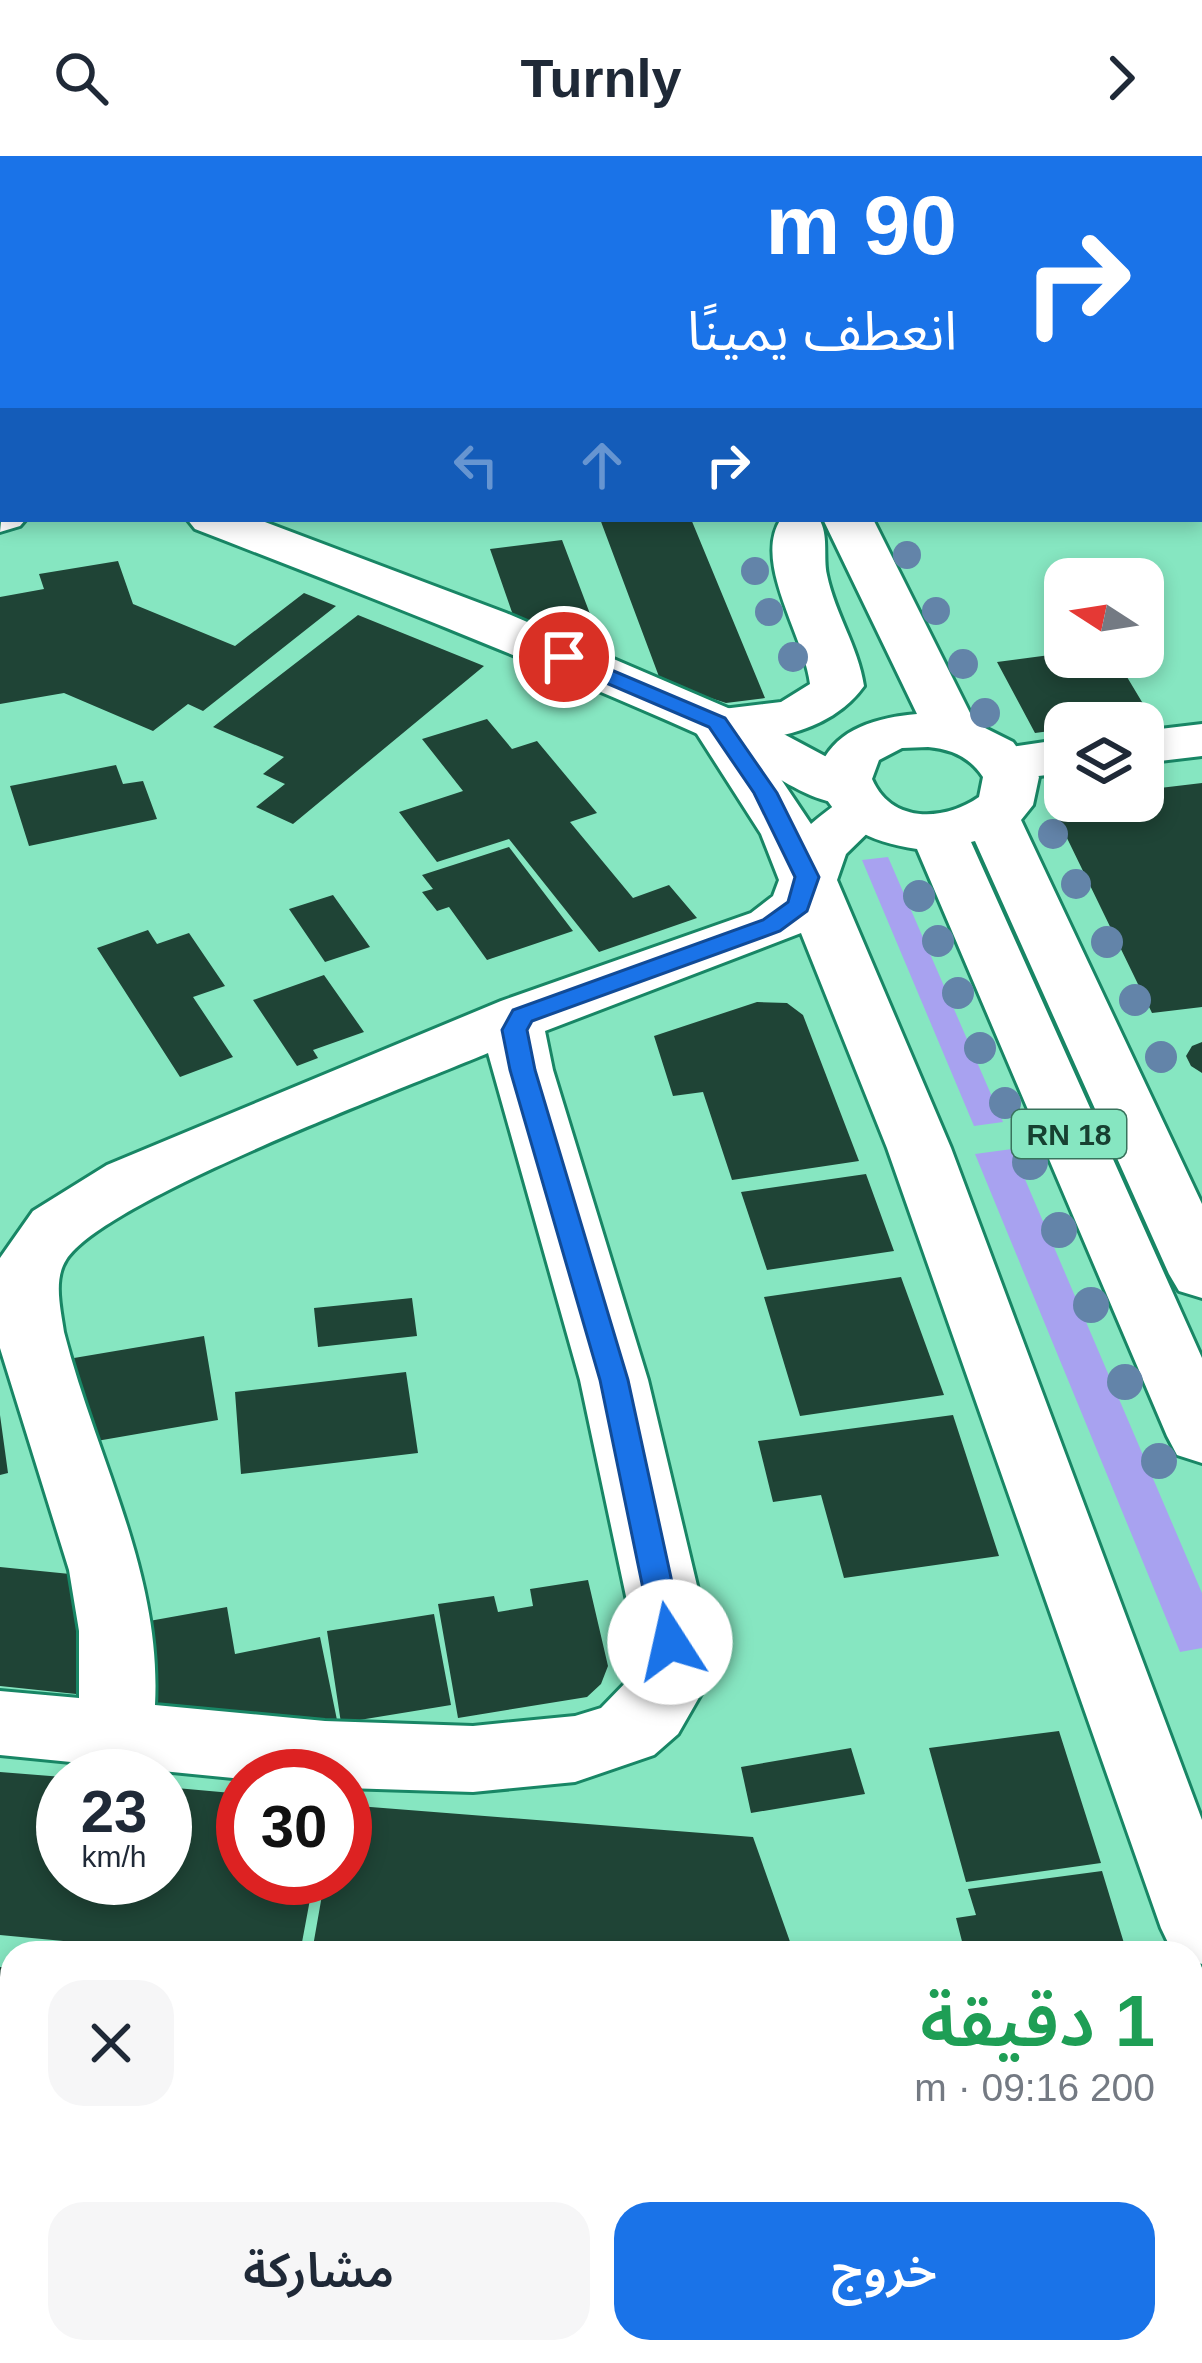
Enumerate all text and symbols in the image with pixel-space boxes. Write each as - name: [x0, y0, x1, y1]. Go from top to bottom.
- icon: search: [48, 45, 114, 111]
- icon: forward: [1088, 45, 1154, 111]
- text: Turnly: [521, 48, 682, 108]
- text: 90 m: [766, 178, 957, 272]
- icon: right: [999, 204, 1155, 360]
- text: انعطف يمينًا: [687, 301, 957, 361]
- icon: left: [443, 432, 509, 498]
- icon: ahead: [569, 432, 635, 498]
- icon: right: [695, 432, 761, 498]
- north arrow: [1044, 558, 1164, 678]
- map controls: [1044, 558, 1164, 822]
- pin: [513, 606, 615, 708]
- icon: arrive: [531, 624, 597, 690]
- button: layers: [1044, 702, 1164, 822]
- road number: RN 18: [1012, 1110, 1126, 1158]
- position arrow: [607, 1579, 733, 1705]
- speed limit sign: 30: [216, 1749, 372, 1905]
- text: 23: [81, 1778, 147, 1845]
- text: km/h: [81, 1840, 147, 1873]
- button: close: [48, 1980, 174, 2106]
- text: 1 دقيقة: [920, 1981, 1155, 2061]
- text: 200 m · 09:16: [914, 2066, 1155, 2109]
- button: مشاركة: [48, 2202, 590, 2340]
- button: خروج: [614, 2202, 1155, 2340]

